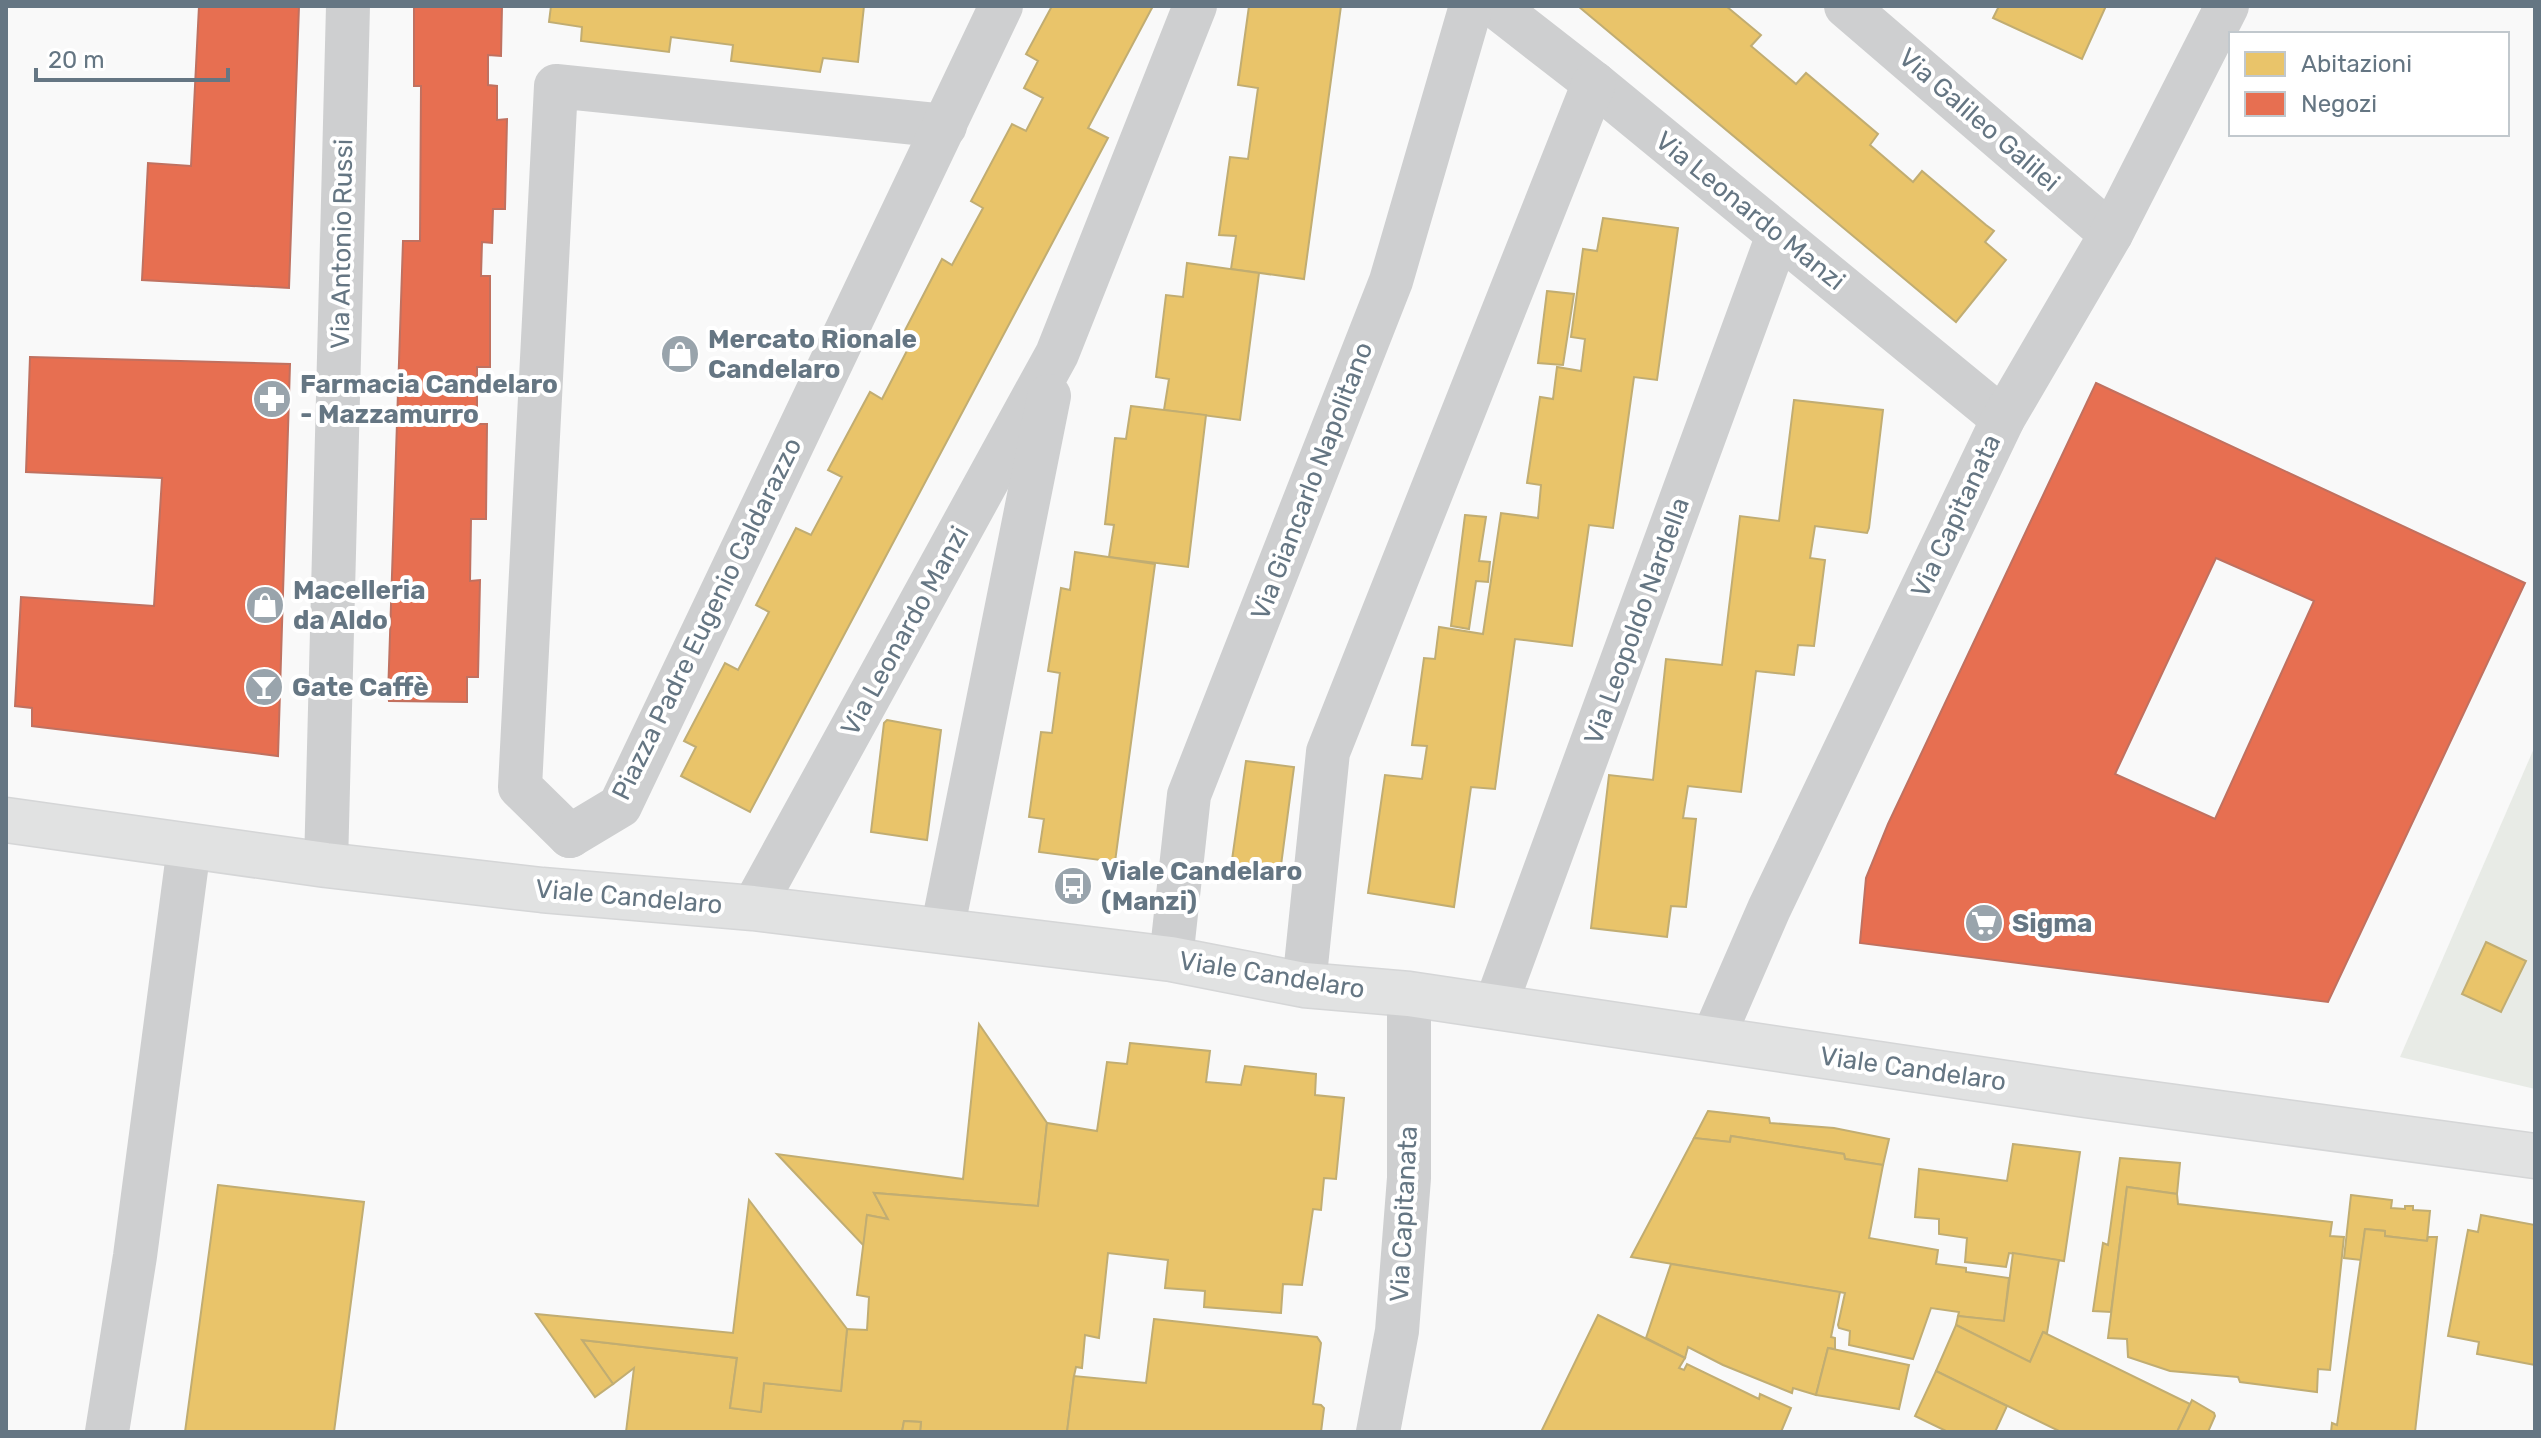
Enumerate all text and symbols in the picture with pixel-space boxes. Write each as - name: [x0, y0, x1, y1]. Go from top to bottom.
- scale bar: [36, 32, 228, 82]
- legend: [2229, 32, 2509, 136]
- street label: Via Galileo Galilei: [1892, 42, 2066, 198]
- text: 20 m: [48, 46, 105, 74]
- text: Abitazioni: [2301, 50, 2412, 78]
- text: Negozi: [2301, 90, 2377, 118]
- street label: Via Leonardo Manzi: [1649, 125, 1851, 297]
- street label: Via Antonio Russi: [325, 139, 359, 349]
- place label: Mercato Rionale Candelaro: [708, 324, 917, 385]
- shop icon: Mercato Rionale Candelaro: [659, 333, 701, 375]
- street label: Via Giancarlo Napolitano: [1245, 338, 1379, 624]
- place label: Farmacia Candelaro - Mazzamurro: [300, 369, 558, 430]
- pharmacy icon: Farmacia Candelaro - Mazzamurro: [251, 378, 293, 420]
- street label: Via Capitanata: [1905, 429, 2007, 603]
- street label: Piazza Padre Eugenio Caldarazzo: [606, 433, 808, 805]
- street label: Via Leopoldo Nardella: [1578, 493, 1696, 749]
- street label: Via Leonardo Manzi: [835, 521, 975, 741]
- place label: Macelleria da Aldo: [293, 575, 426, 636]
- shop icon: Macelleria da Aldo: [244, 584, 286, 626]
- bar icon: Gate Caffè: [243, 666, 285, 708]
- place label: Gate Caffè: [292, 672, 429, 703]
- place label: Viale Candelaro (Manzi): [1101, 856, 1302, 917]
- bus stop icon: Viale Candelaro (Manzi): [1052, 865, 1094, 907]
- street label: Viale Candelaro: [534, 873, 724, 921]
- supermarket icon: Sigma: [1963, 902, 2005, 944]
- place label: Sigma: [2012, 908, 2092, 939]
- street label: Viale Candelaro: [1177, 945, 1367, 1005]
- street label: Viale Candelaro: [1818, 1041, 2008, 1097]
- street label: Via Capitanata: [1384, 1125, 1424, 1303]

